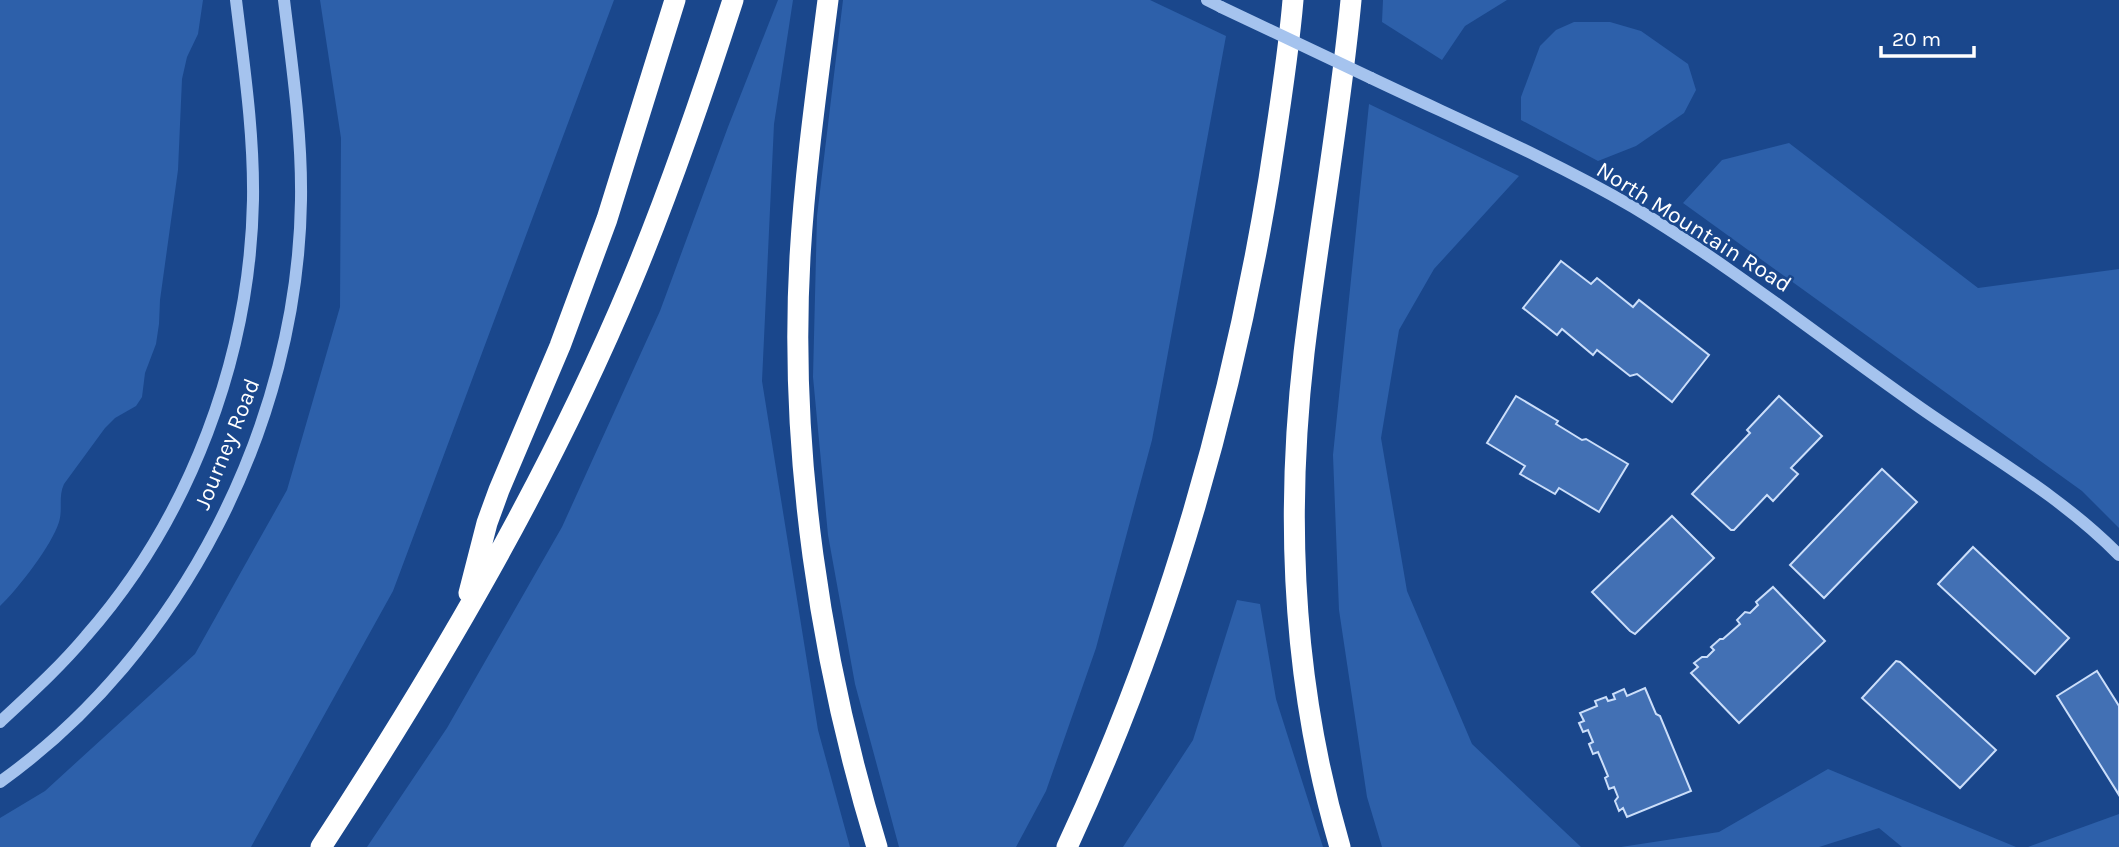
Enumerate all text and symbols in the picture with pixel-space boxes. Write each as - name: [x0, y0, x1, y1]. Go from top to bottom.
- scale bar: [1881, 14, 1974, 58]
- text: 20 m: [1892, 27, 1941, 51]
- street label: North Mountain Road: [1591, 156, 1797, 298]
- street label: Journey Road: [188, 375, 266, 513]

